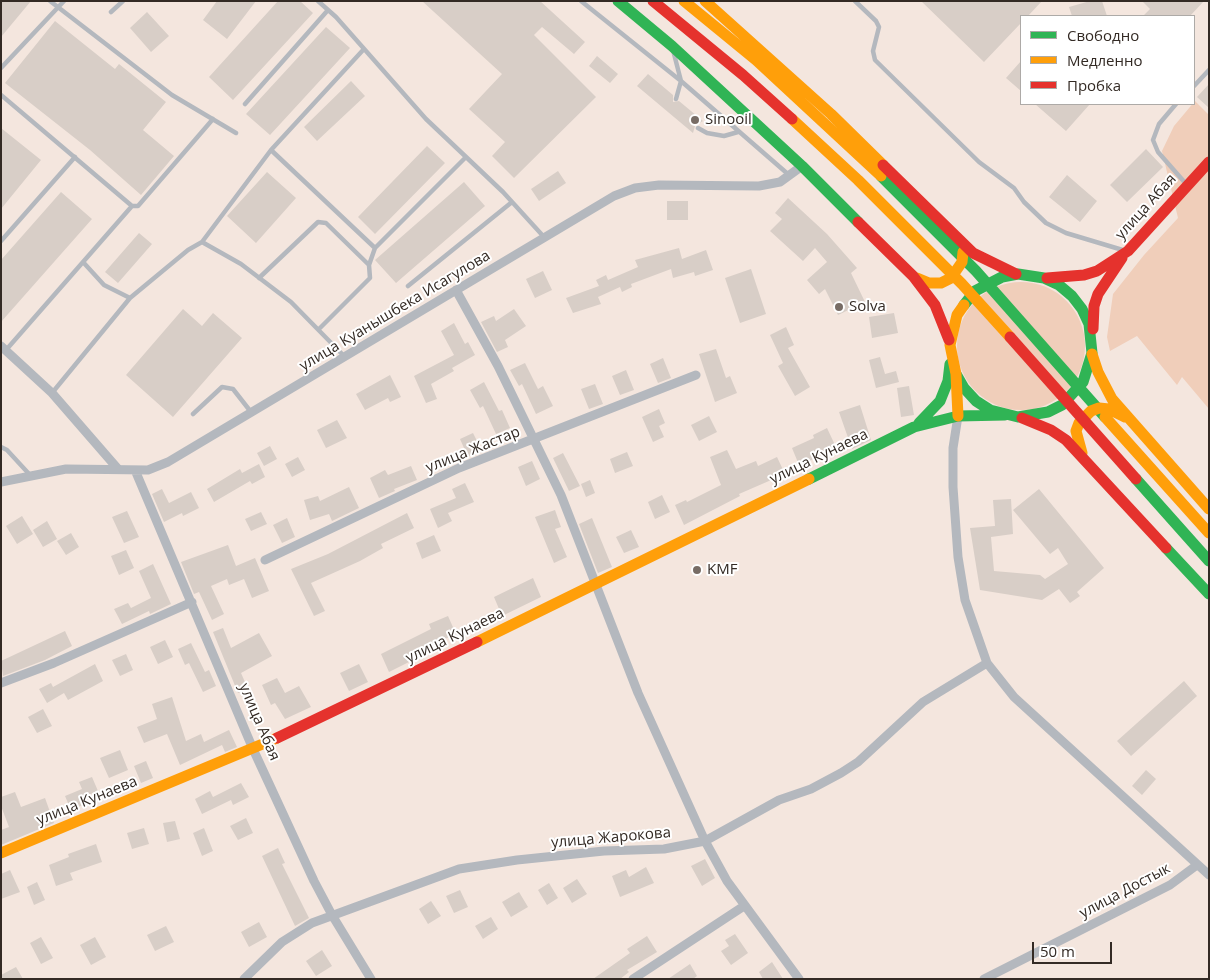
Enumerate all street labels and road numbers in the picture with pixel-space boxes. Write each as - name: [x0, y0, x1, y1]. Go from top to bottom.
- street label: улица Абая: [1112, 170, 1180, 244]
- street label: улица Куанышбека Исагулова: [296, 247, 494, 375]
- street label: улица Жастар: [423, 423, 523, 477]
- street label: улица Кунаева: [767, 425, 871, 489]
- street label: улица Кунаева: [403, 604, 507, 668]
- street label: улица Абая: [235, 681, 283, 763]
- street label: улица Кунаева: [34, 773, 140, 829]
- street label: улица Жарокова: [550, 824, 672, 852]
- street label: улица Достык: [1077, 860, 1173, 922]

